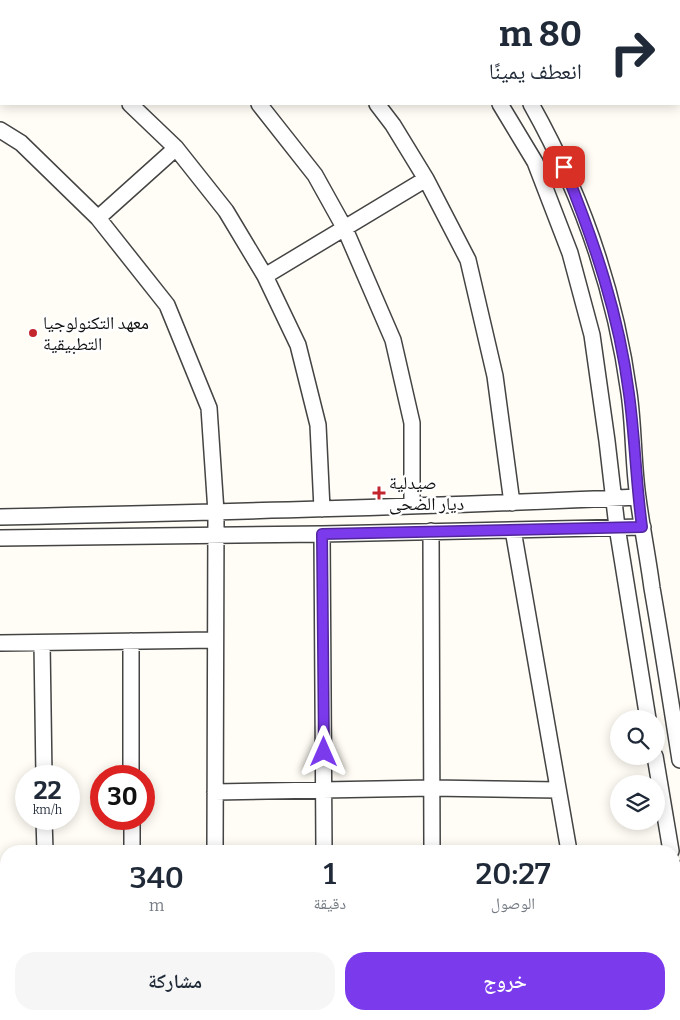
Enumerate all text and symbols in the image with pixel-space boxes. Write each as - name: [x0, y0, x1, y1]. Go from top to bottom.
- text: 80 m: [499, 13, 582, 55]
- icon: right: [600, 20, 665, 85]
- text: انعطف يمينًا: [489, 58, 582, 85]
- pin: [543, 146, 585, 188]
- icon: arrive: [550, 153, 578, 181]
- place label: معهد التكنولوجيا التطبيقية: [43, 312, 149, 355]
- marker: معهد التكنولوجيا التطبيقية: [27, 327, 39, 339]
- place label: صيدلية ديار الضحى: [389, 472, 464, 515]
- marker: صيدلية ديار الضحى: [373, 487, 385, 499]
- map controls: [610, 710, 665, 830]
- button: search: [610, 710, 665, 765]
- position arrow: [297, 725, 349, 777]
- speed limit sign: 30: [90, 765, 155, 830]
- button: layers: [610, 775, 665, 830]
- text: 22: [33, 776, 62, 806]
- text: km/h: [33, 803, 62, 817]
- text: 1: [323, 856, 336, 892]
- text: 20:27: [476, 856, 550, 892]
- text: 340: [130, 860, 184, 896]
- text: دقيقة: [313, 894, 346, 913]
- text: الوصول: [491, 894, 535, 913]
- text: m: [149, 896, 164, 915]
- button: مشاركة: [15, 952, 335, 1010]
- button: خروج: [345, 952, 665, 1010]

